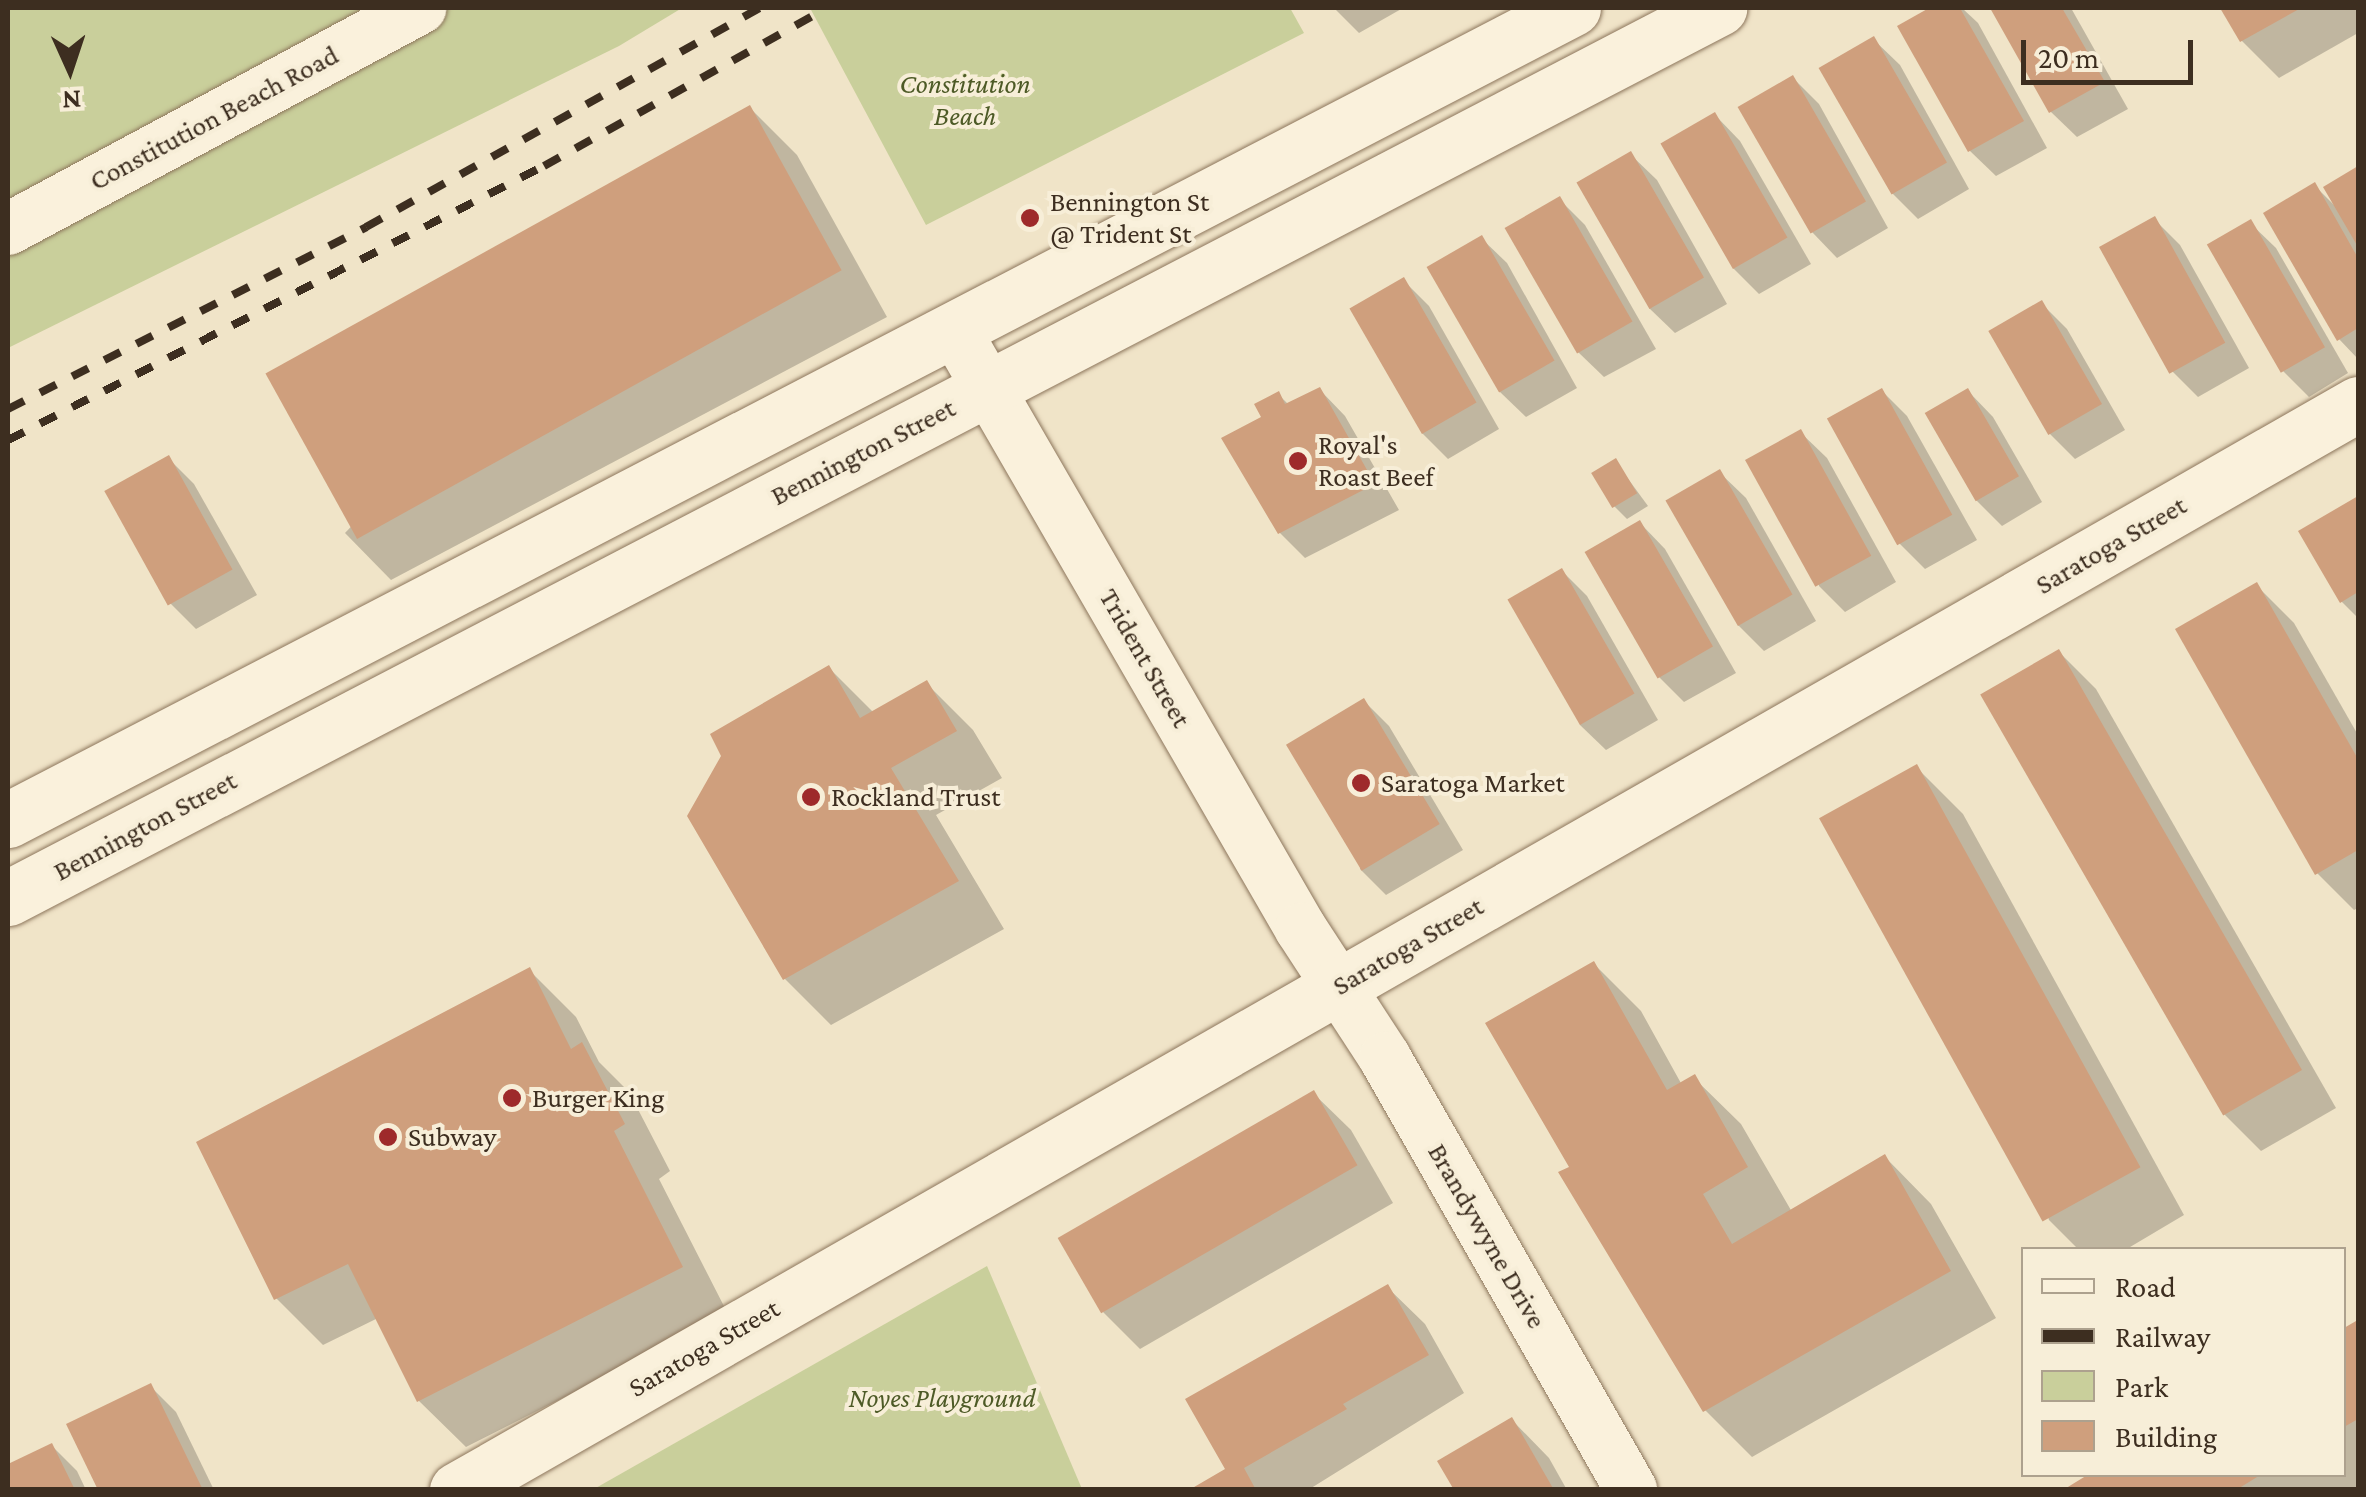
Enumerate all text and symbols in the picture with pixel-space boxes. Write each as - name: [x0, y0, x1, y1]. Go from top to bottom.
- north arrow: [20, 20, 120, 120]
- scale bar: [2026, 20, 2198, 82]
- street label: Constitution Beach Road: [84, 38, 344, 198]
- text: 20 m: [2038, 41, 2099, 74]
- park label: Constitution Beach: [899, 67, 1031, 133]
- text: N: [61, 84, 82, 116]
- place label: Bennington St @ Trident St: [1050, 185, 1209, 251]
- marker: Bennington St @ Trident St: [1019, 207, 1041, 229]
- street label: Bennington Street: [765, 391, 961, 513]
- place label: Royal's Roast Beef: [1318, 428, 1434, 494]
- marker: Royal's Roast Beef: [1287, 450, 1309, 472]
- street label: Saratoga Street: [2030, 488, 2192, 602]
- street label: Trident Street: [1092, 583, 1198, 733]
- street label: Bennington Street: [48, 764, 242, 888]
- place label: Saratoga Market: [1381, 766, 1565, 800]
- marker: Saratoga Market: [1350, 772, 1372, 794]
- place label: Rockland Trust: [831, 780, 1001, 814]
- marker: Rockland Trust: [800, 786, 822, 808]
- street label: Saratoga Street: [1327, 889, 1489, 1003]
- place label: Burger King: [532, 1081, 665, 1115]
- marker: Burger King: [501, 1087, 523, 1109]
- place label: Subway: [408, 1120, 496, 1154]
- marker: Subway: [377, 1126, 399, 1148]
- street label: Brandywyne Drive: [1420, 1138, 1554, 1334]
- legend: [2021, 1247, 2346, 1477]
- text: Road: [2115, 1270, 2176, 1303]
- street label: Saratoga Street: [623, 1291, 785, 1405]
- text: Railway: [2115, 1320, 2210, 1353]
- text: Park: [2115, 1370, 2168, 1403]
- park label: Noyes Playground: [848, 1381, 1036, 1415]
- text: Building: [2115, 1420, 2217, 1453]

